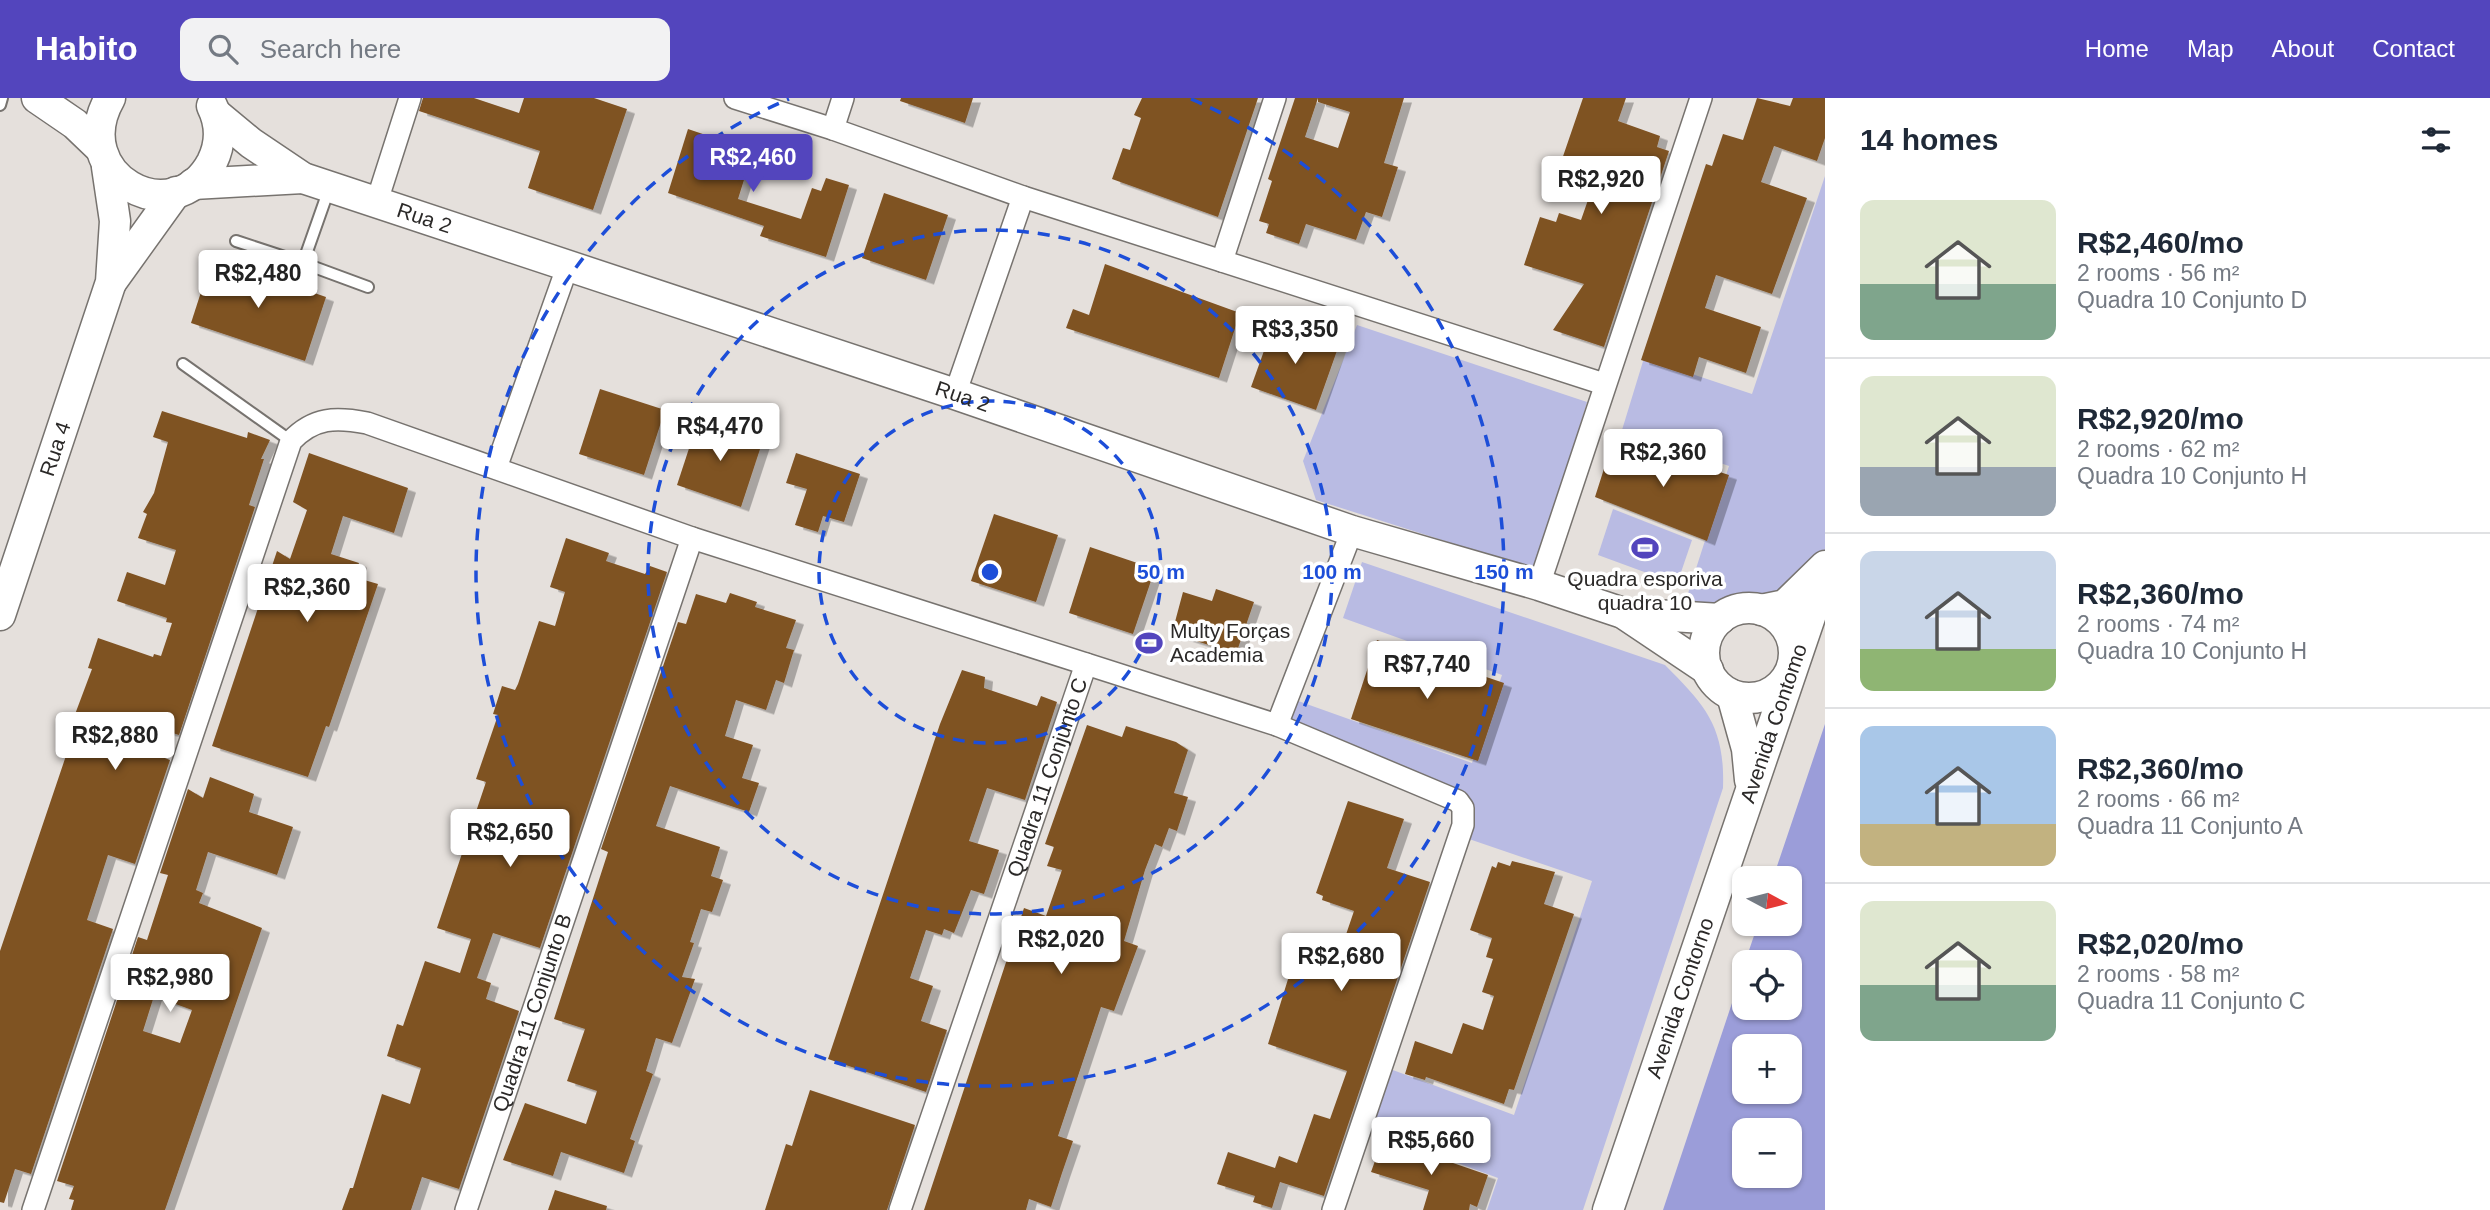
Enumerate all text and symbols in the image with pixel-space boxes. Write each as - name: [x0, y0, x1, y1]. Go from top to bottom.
- search box: [180, 18, 670, 81]
- text: Habito: [35, 30, 138, 67]
- icon: search: [204, 30, 242, 68]
- text: Search here: [260, 34, 401, 64]
- text: Home: [2085, 35, 2149, 62]
- text: Map: [2187, 35, 2234, 62]
- text: About: [2272, 35, 2334, 62]
- text: Contact: [2372, 35, 2455, 62]
- icon: filters: [2417, 121, 2455, 159]
- text: 14 homes: [1860, 123, 1998, 156]
- pin: R$2,460: [688, 134, 818, 194]
- text: R$2,460: [710, 144, 796, 170]
- pin: R$2,920: [1536, 156, 1666, 216]
- text: R$2,920: [1558, 166, 1644, 192]
- street label: Rua 2: [394, 198, 455, 237]
- text: R$2,460/mo: [2077, 226, 2244, 259]
- icon: home: [1916, 228, 2000, 312]
- pin: R$2,480: [193, 250, 323, 310]
- text: R$2,480: [215, 260, 301, 286]
- text: 2 rooms · 56 m²: [2077, 260, 2239, 286]
- text: Quadra 10 Conjunto D: [2077, 287, 2307, 313]
- pin: R$3,350: [1230, 306, 1360, 366]
- text: R$3,350: [1252, 316, 1338, 342]
- street label: Rua 2: [933, 376, 993, 416]
- text: R$2,920/mo: [2077, 402, 2244, 435]
- pin: R$4,470: [655, 404, 785, 463]
- icon: home: [1916, 404, 2000, 488]
- text: R$4,470: [677, 413, 763, 439]
- street label: Rua 4: [35, 418, 75, 479]
- pin: R$2,360: [1598, 430, 1728, 489]
- text: 2 rooms · 62 m²: [2077, 436, 2239, 462]
- text: R$2,360: [1620, 439, 1706, 465]
- text: Quadra 10 Conjunto H: [2077, 463, 2307, 489]
- sports icon: Quadra esporiva quadra 10: [1630, 533, 1660, 563]
- centre of rings: [978, 560, 1002, 584]
- text: 50 m: [1137, 560, 1185, 583]
- text: 100 m: [1302, 560, 1362, 583]
- text: 150 m: [1474, 560, 1534, 583]
- pin: R$2,360: [242, 564, 372, 624]
- place label: Quadra esporiva quadra 10: [1567, 567, 1723, 614]
- text: R$2,360: [264, 574, 350, 600]
- text: R$2,360/mo: [2077, 577, 2244, 610]
- icon: home: [1916, 579, 2000, 663]
- text: 2 rooms · 74 m²: [2077, 611, 2239, 637]
- place label: Multy Forças Academia: [1170, 619, 1290, 666]
- sports icon: Multy Forças Academia: [1134, 628, 1164, 658]
- text: Quadra 10 Conjunto H: [2077, 638, 2307, 664]
- street label: Avenida Contomo: [1736, 641, 1811, 806]
- pin: R$7,740: [1362, 642, 1492, 701]
- text: R$7,740: [1384, 651, 1470, 677]
- street label: Quadra 11 Conjunto C: [1002, 675, 1091, 880]
- pin: R$2,880: [50, 712, 180, 772]
- text: R$2,880: [72, 722, 158, 748]
- text: R$2,360/mo: [2077, 752, 2244, 785]
- icon: home: [1916, 754, 2000, 838]
- text: 2 rooms · 66 m²: [2077, 786, 2239, 812]
- pin: R$2,650: [445, 810, 575, 869]
- text: Quadra 11 Conjunto A: [2077, 813, 2303, 839]
- text: R$2,650: [467, 819, 553, 845]
- north arrow: [1732, 866, 1802, 936]
- map controls: [1732, 866, 1802, 1188]
- street label: Quadra 11 Conjunto B: [488, 911, 576, 1115]
- street label: Avenida Contorno: [1642, 915, 1718, 1081]
- pin: R$2,020: [996, 916, 1126, 976]
- text: R$2,020: [1018, 926, 1104, 952]
- text: R$2,020/mo: [2077, 927, 2244, 960]
- icon: home: [1916, 929, 2000, 1013]
- pin: R$2,680: [1276, 934, 1406, 993]
- text: R$2,680: [1298, 943, 1384, 969]
- button: locate: [1732, 950, 1802, 1020]
- pin: R$2,980: [105, 954, 235, 1014]
- text: 2 rooms · 58 m²: [2077, 961, 2239, 987]
- text: R$2,980: [127, 964, 213, 990]
- text: Quadra 11 Conjunto C: [2077, 988, 2305, 1014]
- button: +: [1732, 1034, 1802, 1104]
- pin: R$5,660: [1366, 1118, 1496, 1177]
- button: −: [1732, 1118, 1802, 1188]
- text: R$5,660: [1388, 1127, 1474, 1153]

